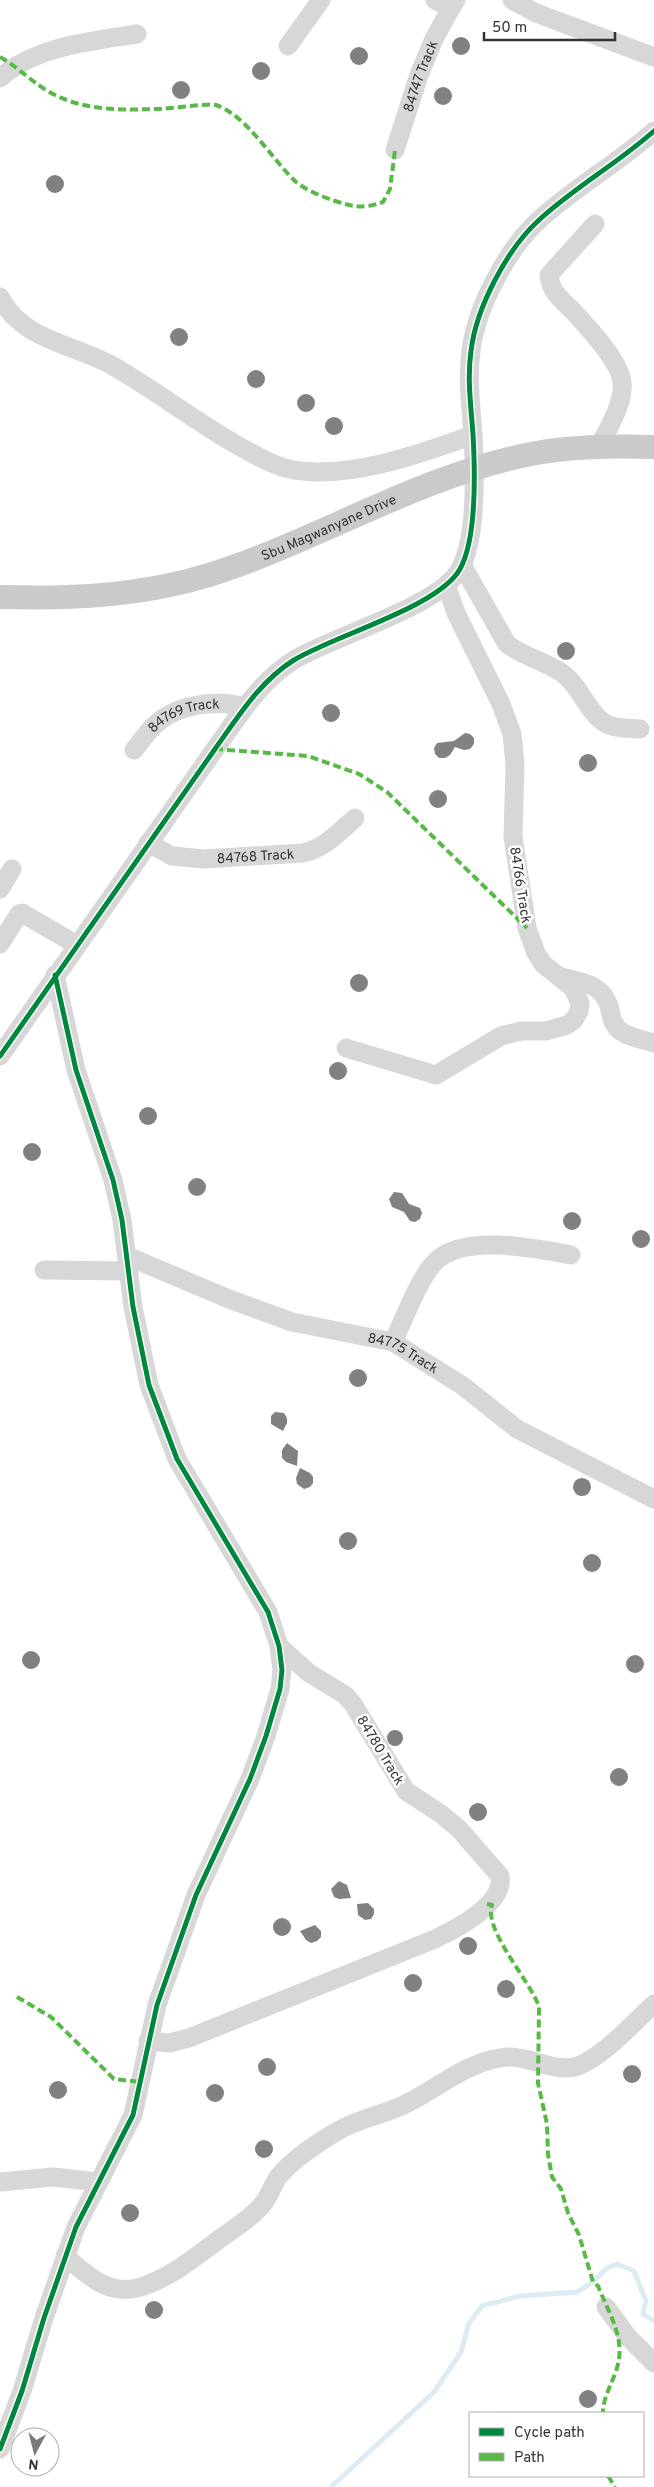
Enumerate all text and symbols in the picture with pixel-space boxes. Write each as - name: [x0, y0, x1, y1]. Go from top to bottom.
- scale bar: [484, 10, 615, 42]
- text: 50 m: [492, 19, 527, 38]
- street label: 84747 Track: [401, 38, 442, 115]
- street label: Sbu Magwanyane Drive: [259, 492, 399, 565]
- street label: 84769 Track: [145, 696, 220, 737]
- street label: 84766 Track: [505, 846, 534, 925]
- street label: 84768 Track: [216, 847, 295, 868]
- street label: 84775 Track: [366, 1330, 441, 1378]
- street label: 84780 Track: [352, 1713, 407, 1789]
- legend: [469, 2412, 644, 2477]
- text: Cycle path: [514, 2424, 585, 2443]
- north arrow: [10, 2427, 60, 2477]
- text: Path: [514, 2449, 545, 2468]
- text: N: [28, 2454, 40, 2472]

